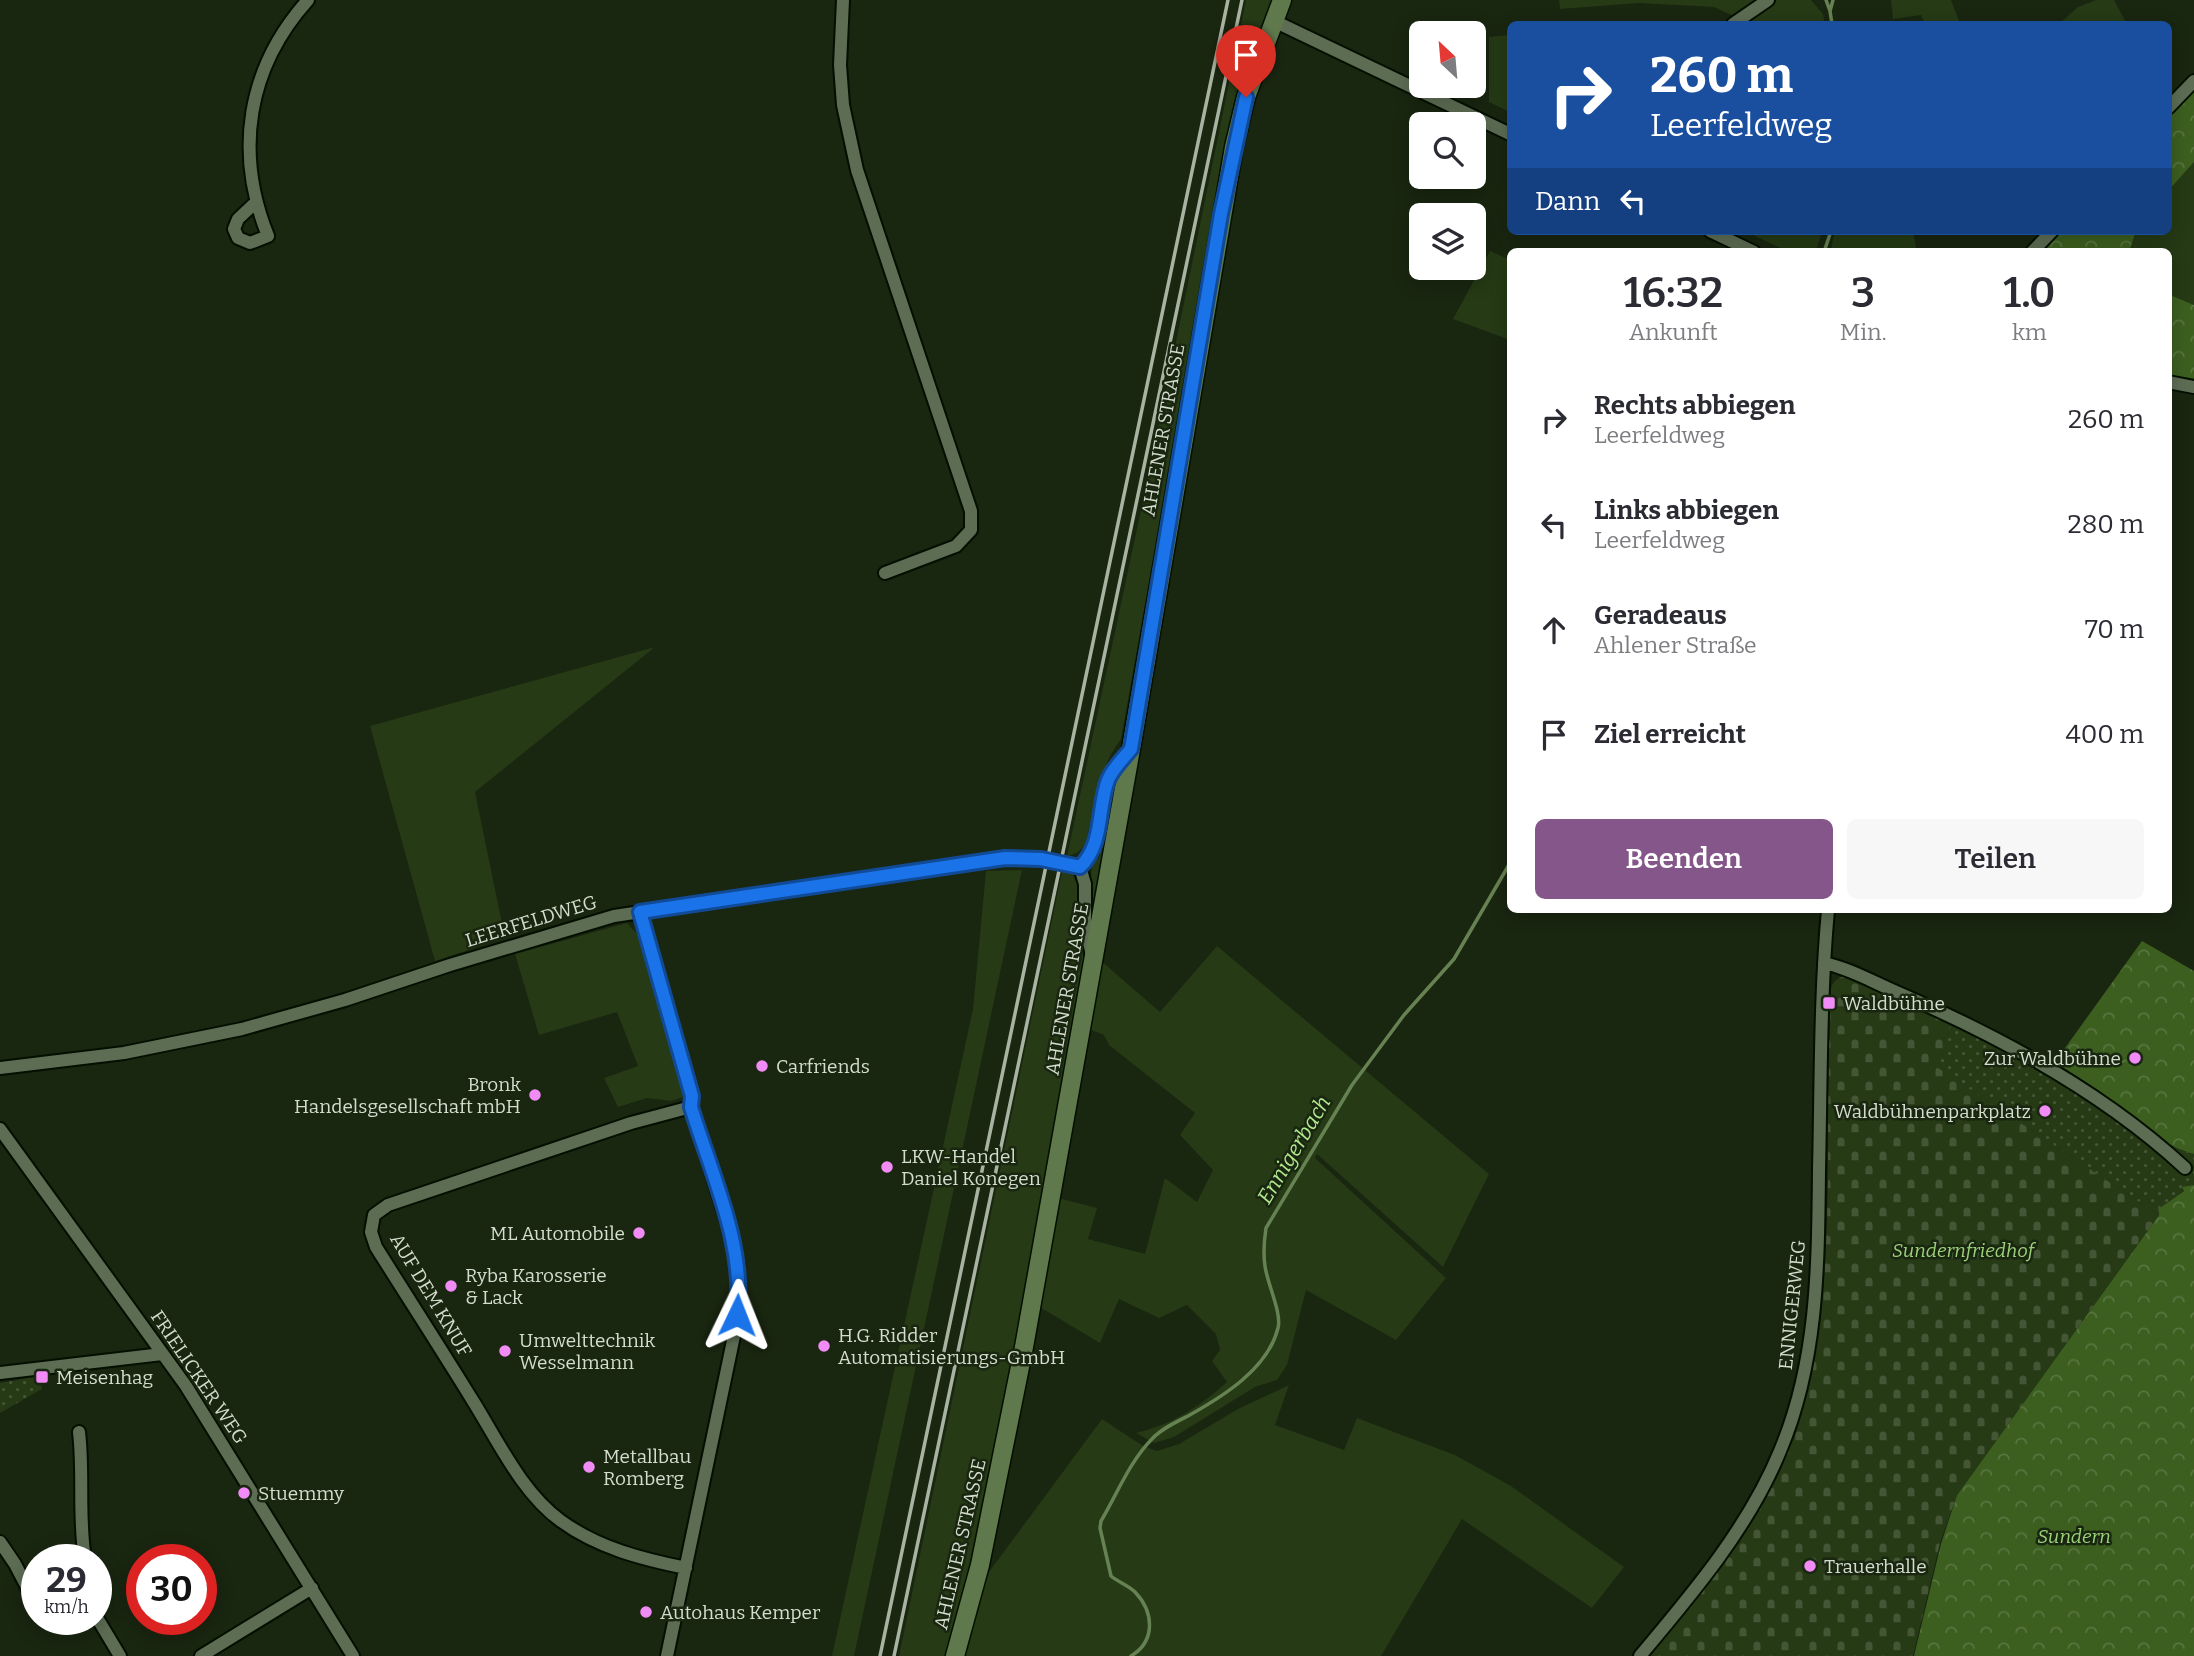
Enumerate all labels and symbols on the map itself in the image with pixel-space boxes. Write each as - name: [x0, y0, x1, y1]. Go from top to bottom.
- north arrow: [1409, 21, 1486, 98]
- pin: [1216, 25, 1276, 97]
- street label: AHLENER STRASSE: [1137, 342, 1189, 518]
- street label: LEERFELDWEG: [462, 890, 600, 952]
- street label: AHLENER STRASSE: [1041, 901, 1093, 1077]
- place label: Waldbühne: [1843, 992, 1945, 1015]
- marker: Waldbühne: [1821, 995, 1837, 1011]
- place label: Zur Waldbühne: [1984, 1047, 2121, 1070]
- marker: Zur Waldbühne: [2127, 1050, 2143, 1066]
- place label: Carfriends: [776, 1055, 870, 1078]
- marker: Carfriends: [754, 1058, 770, 1074]
- place label: Bronk Handelsgesellschaft mbH: [294, 1073, 521, 1118]
- marker: Bronk Handelsgesellschaft mbH: [527, 1087, 543, 1103]
- water label: Ennigerbach: [1252, 1091, 1336, 1209]
- place label: Waldbühnenparkplatz: [1834, 1100, 2031, 1123]
- marker: Waldbühnenparkplatz: [2037, 1103, 2053, 1119]
- place label: LKW-Handel Daniel Konegen: [901, 1145, 1041, 1190]
- marker: LKW-Handel Daniel Konegen: [879, 1159, 895, 1175]
- place label: ML Automobile: [490, 1222, 625, 1245]
- marker: ML Automobile: [631, 1225, 647, 1241]
- street label: AUF DEM KNUF: [385, 1229, 477, 1361]
- street label: ENNIGERWEG: [1774, 1239, 1810, 1371]
- park label: Sundernfriedhof: [1892, 1239, 2037, 1262]
- place label: Ryba Karosserie & Lack: [465, 1264, 607, 1309]
- marker: Ryba Karosserie & Lack: [443, 1278, 459, 1294]
- position arrow: [700, 1278, 774, 1352]
- street label: FRIELICKER WEG: [146, 1306, 252, 1448]
- place label: H.G. Ridder Automatisierungs-GmbH: [838, 1324, 1065, 1369]
- place label: Umwelttechnik Wesselmann: [519, 1329, 655, 1374]
- marker: H.G. Ridder Automatisierungs-GmbH: [816, 1338, 832, 1354]
- marker: Umwelttechnik Wesselmann: [497, 1343, 513, 1359]
- place label: Meisenhag: [56, 1366, 153, 1389]
- marker: Meisenhag: [34, 1369, 50, 1385]
- place label: Metallbau Romberg: [603, 1445, 691, 1490]
- street label: AHLENER STRASSE: [929, 1456, 991, 1632]
- marker: Metallbau Romberg: [581, 1459, 597, 1475]
- place label: Stuemmy: [258, 1482, 345, 1505]
- marker: Stuemmy: [236, 1485, 252, 1501]
- park label: Sundern: [2037, 1525, 2111, 1548]
- speed limit sign: 30: [126, 1544, 217, 1635]
- place label: Trauerhalle: [1824, 1555, 1927, 1578]
- marker: Trauerhalle: [1802, 1558, 1818, 1574]
- place label: Autohaus Kemper: [660, 1601, 821, 1624]
- marker: Autohaus Kemper: [638, 1604, 654, 1620]

